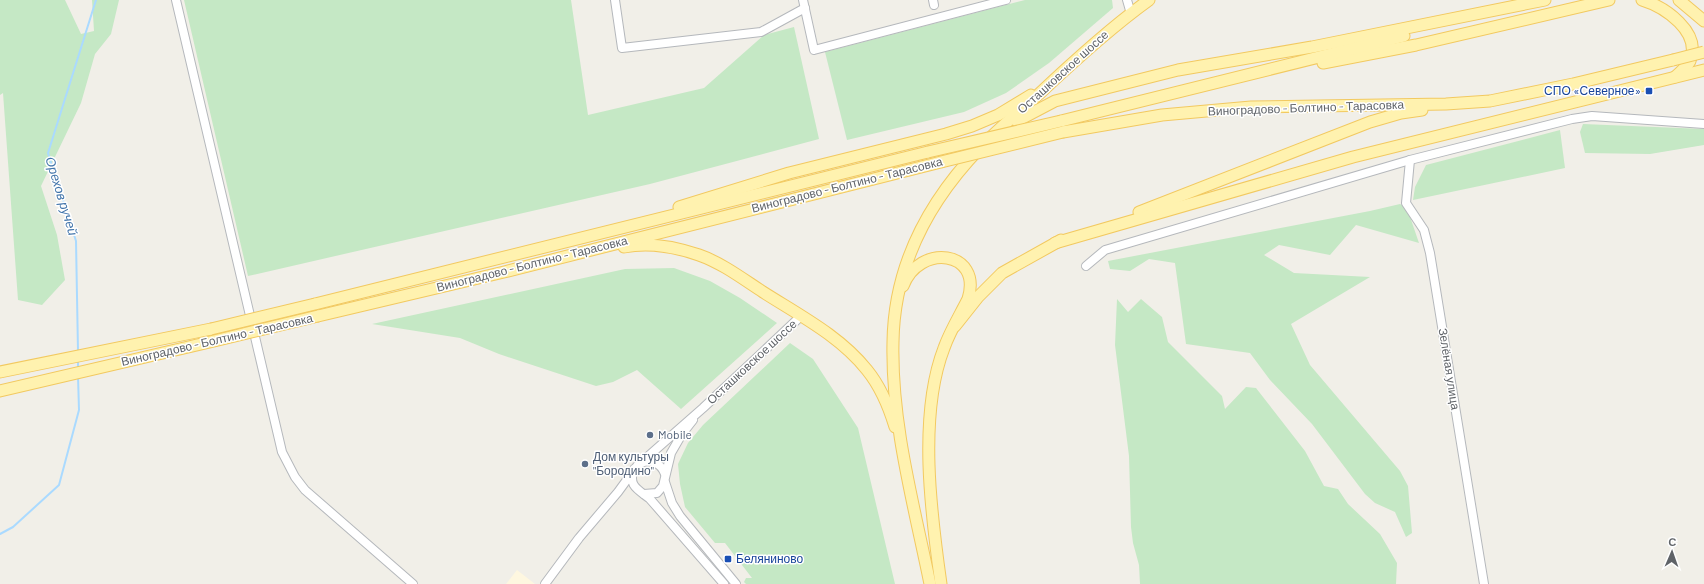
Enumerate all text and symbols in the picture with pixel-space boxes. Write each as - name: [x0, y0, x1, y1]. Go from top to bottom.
- street label: Осташковское шоссе: [1014, 27, 1111, 116]
- place label: СПО «Северное»: [1544, 83, 1641, 98]
- marker: СПО «Северное»: [1644, 86, 1654, 96]
- street label: Виноградово - Болтино - Тарасовка: [1208, 97, 1405, 118]
- street label: Виноградово - Болтино - Тарасовка: [750, 153, 944, 216]
- water label: Орехов ручей: [42, 155, 82, 237]
- street label: Виноградово - Болтино - Тарасовка: [435, 232, 629, 295]
- street label: Виноградово - Болтино - Тарасовка: [120, 310, 315, 369]
- street label: Осташковское шоссе: [704, 316, 799, 406]
- street label: Зелёная улица: [1436, 327, 1463, 411]
- place label: Mobile: [658, 427, 692, 441]
- marker: Mobile: [645, 430, 655, 440]
- place label: Дом культуры "Бородино": [593, 449, 669, 478]
- marker: Дом культуры "Бородино": [580, 459, 590, 469]
- north arrow: [1652, 532, 1692, 572]
- text: С: [1668, 535, 1677, 548]
- place label: Беляниново: [736, 551, 804, 565]
- marker: Беляниново: [723, 554, 733, 564]

